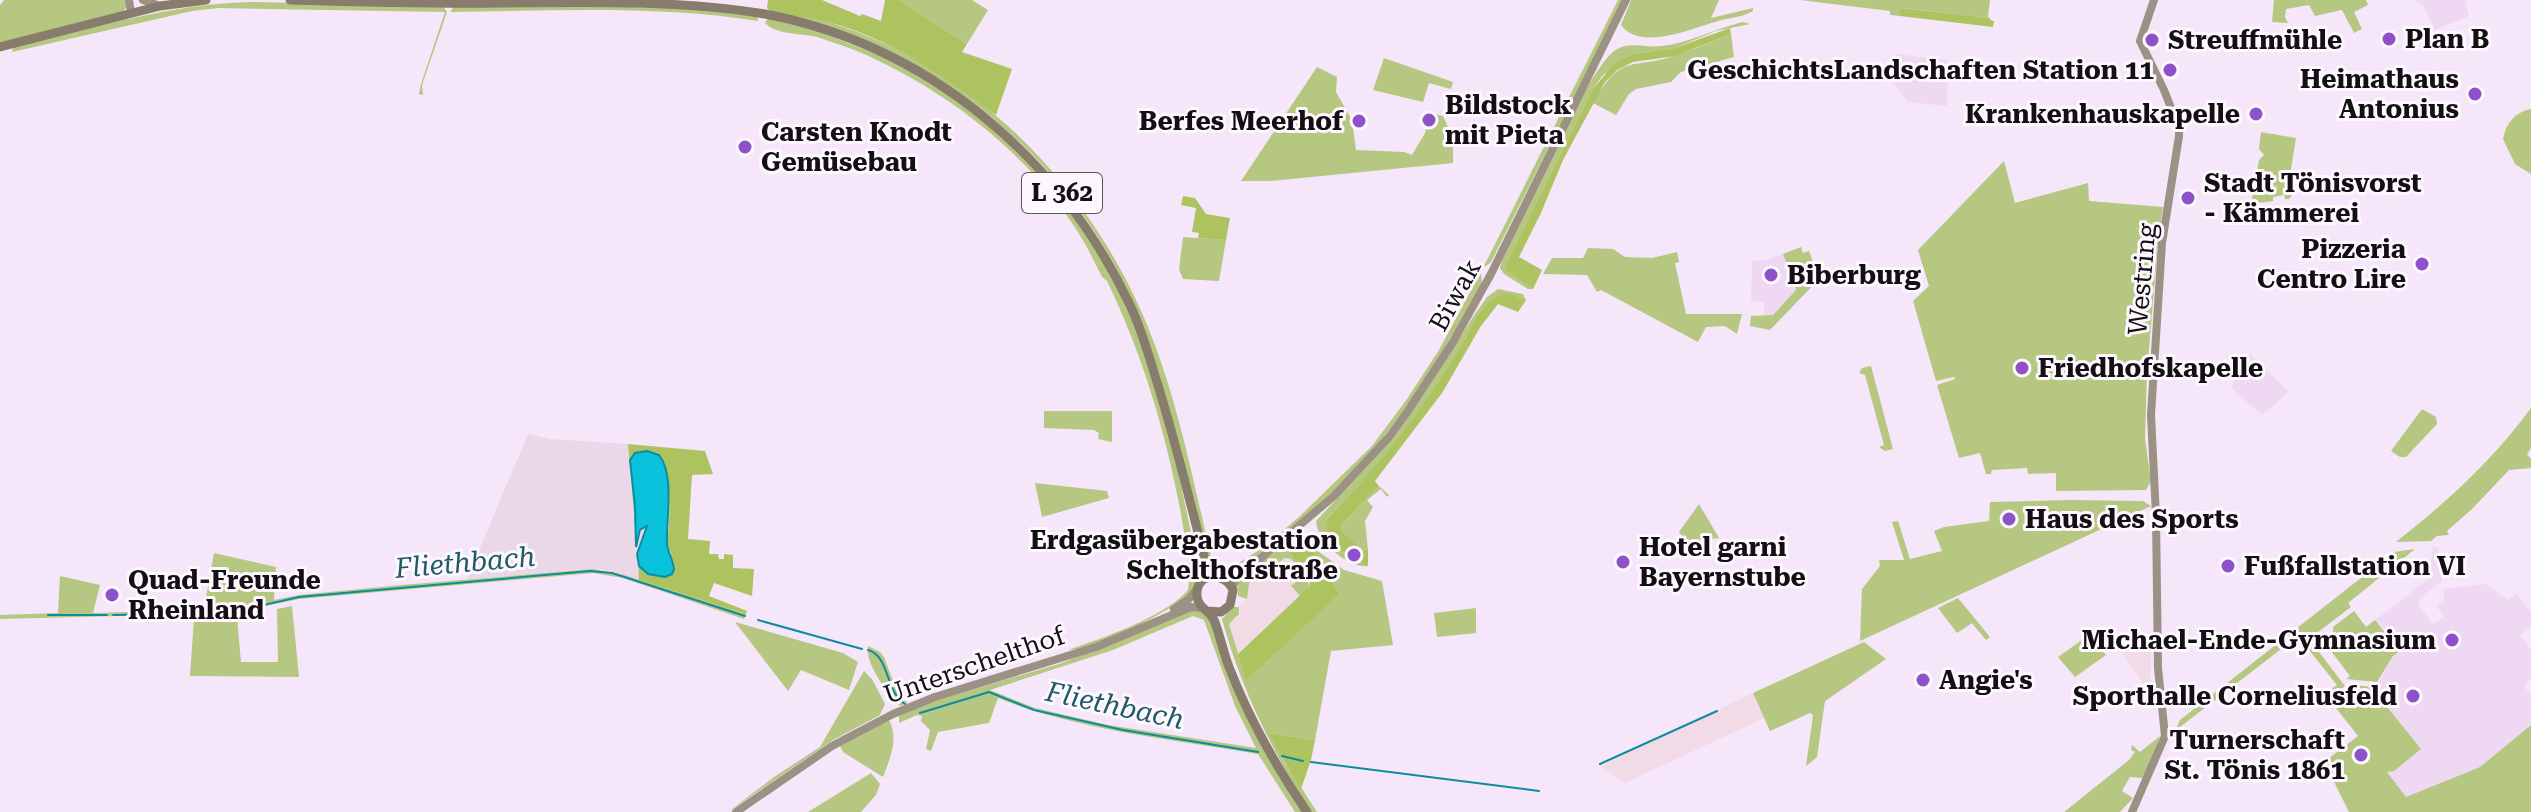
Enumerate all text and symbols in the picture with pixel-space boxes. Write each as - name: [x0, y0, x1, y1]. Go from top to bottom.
- place label: Plan B: [2405, 24, 2490, 54]
- place label: Streuffmühle: [2168, 25, 2342, 55]
- marker: Plan B: [2380, 30, 2398, 48]
- marker: Streuffmühle: [2143, 31, 2161, 49]
- place label: GeschichtsLandschaften Station 11: [1687, 55, 2154, 85]
- marker: GeschichtsLandschaften Station 11: [2161, 61, 2179, 79]
- place label: Heimathaus Antonius: [2300, 64, 2459, 124]
- marker: Heimathaus Antonius: [2466, 85, 2484, 103]
- place label: Bildstock mit Pieta: [1445, 90, 1572, 150]
- place label: Krankenhauskapelle: [1965, 99, 2240, 129]
- marker: Krankenhauskapelle: [2247, 105, 2265, 123]
- place label: Berfes Meerhof: [1139, 106, 1344, 136]
- marker: Bildstock mit Pieta: [1420, 111, 1438, 129]
- marker: Berfes Meerhof: [1350, 112, 1368, 130]
- place label: Carsten Knodt Gemüsebau: [761, 117, 952, 177]
- marker: Carsten Knodt Gemüsebau: [736, 138, 754, 156]
- place label: Stadt Tönisvorst - Kämmerei: [2204, 168, 2422, 228]
- road number: L 362: [1022, 173, 1102, 213]
- marker: Stadt Tönisvorst - Kämmerei: [2179, 189, 2197, 207]
- street label: Westring: [2122, 222, 2162, 336]
- place label: Pizzeria Centro Lire: [2257, 234, 2406, 294]
- street label: Biwak: [1423, 254, 1487, 336]
- marker: Pizzeria Centro Lire: [2413, 255, 2431, 273]
- place label: Biberburg: [1787, 260, 1921, 290]
- marker: Biberburg: [1762, 266, 1780, 284]
- place label: Friedhofskapelle: [2038, 353, 2263, 383]
- marker: Friedhofskapelle: [2013, 359, 2031, 377]
- place label: Haus des Sports: [2025, 504, 2239, 534]
- marker: Haus des Sports: [2000, 510, 2018, 528]
- place label: Erdgasübergabestation Schelthofstraße: [1030, 525, 1338, 585]
- place label: Hotel garni Bayernstube: [1639, 532, 1806, 592]
- water label: Fliethbach: [393, 540, 537, 585]
- marker: Erdgasübergabestation Schelthofstraße: [1345, 546, 1363, 564]
- place label: Fußfallstation VI: [2244, 551, 2466, 581]
- marker: Hotel garni Bayernstube: [1614, 553, 1632, 571]
- marker: Fußfallstation VI: [2219, 557, 2237, 575]
- place label: Quad-Freunde Rheinland: [128, 565, 321, 625]
- marker: Quad-Freunde Rheinland: [103, 586, 121, 604]
- street label: Unterschelthof: [880, 620, 1069, 710]
- place label: Michael-Ende-Gymnasium: [2081, 625, 2436, 655]
- marker: Michael-Ende-Gymnasium: [2443, 631, 2461, 649]
- place label: Angie's: [1939, 665, 2033, 695]
- marker: Angie's: [1914, 671, 1932, 689]
- water label: Fliethbach: [1042, 675, 1187, 736]
- place label: Sporthalle Corneliusfeld: [2073, 681, 2397, 711]
- marker: Sporthalle Corneliusfeld: [2404, 687, 2422, 705]
- place label: Turnerschaft St. Tönis 1861: [2165, 725, 2345, 785]
- marker: Turnerschaft St. Tönis 1861: [2352, 746, 2370, 764]

